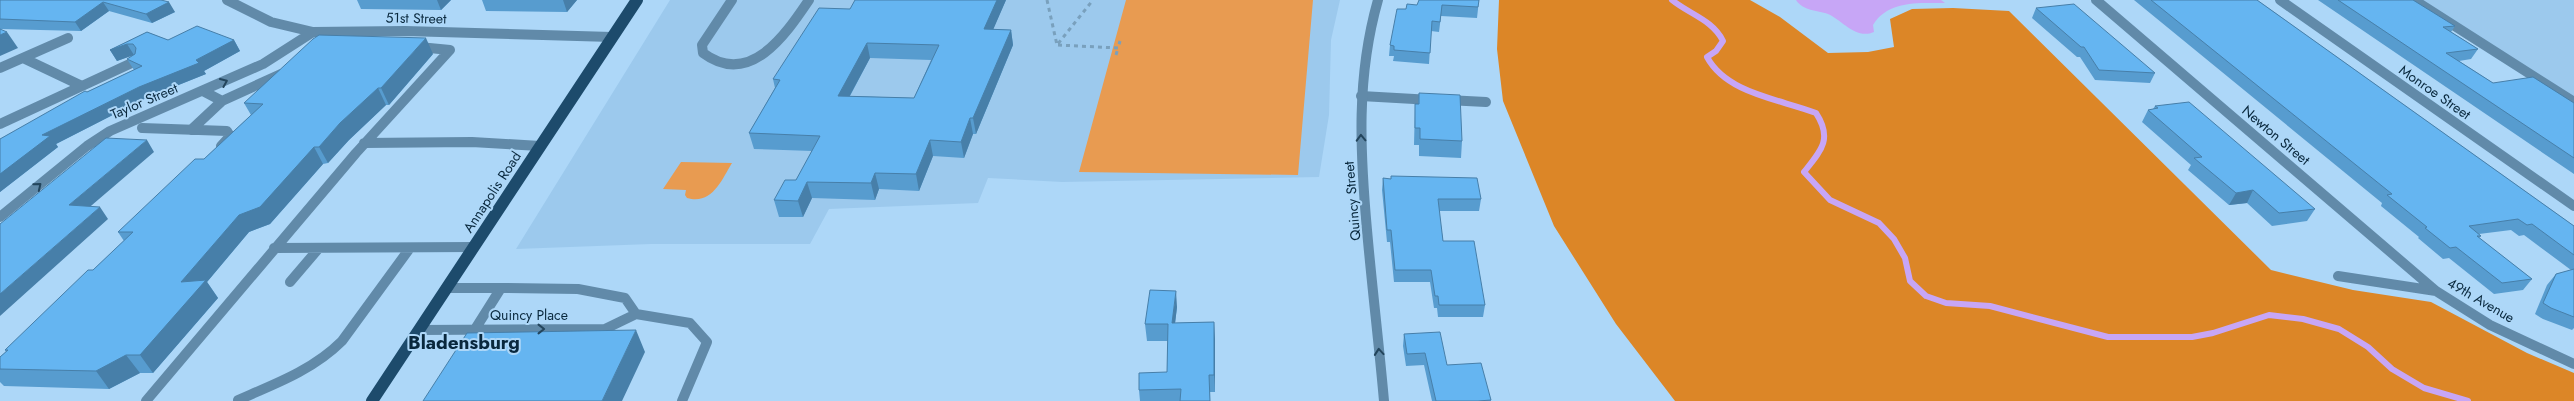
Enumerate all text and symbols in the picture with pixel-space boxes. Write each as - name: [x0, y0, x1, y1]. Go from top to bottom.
- street label: 51st Street: [385, 7, 447, 29]
- street label: Monroe Street: [2395, 60, 2475, 124]
- one-way arrow: [219, 77, 228, 88]
- street label: Taylor Street: [107, 78, 181, 124]
- street label: Newton Street: [2238, 101, 2315, 170]
- one-way arrow: [1356, 134, 1366, 142]
- street label: Annapolis Road: [458, 147, 526, 237]
- street label: Quincy Street: [1339, 160, 1365, 242]
- one-way arrow: [32, 183, 41, 192]
- street label: 49th Avenue: [2444, 273, 2518, 327]
- street label: Quincy Place: [490, 305, 568, 325]
- one-way arrow: [537, 324, 545, 335]
- district label: Bladensburg: [408, 329, 520, 356]
- one-way arrow: [1374, 348, 1385, 356]

